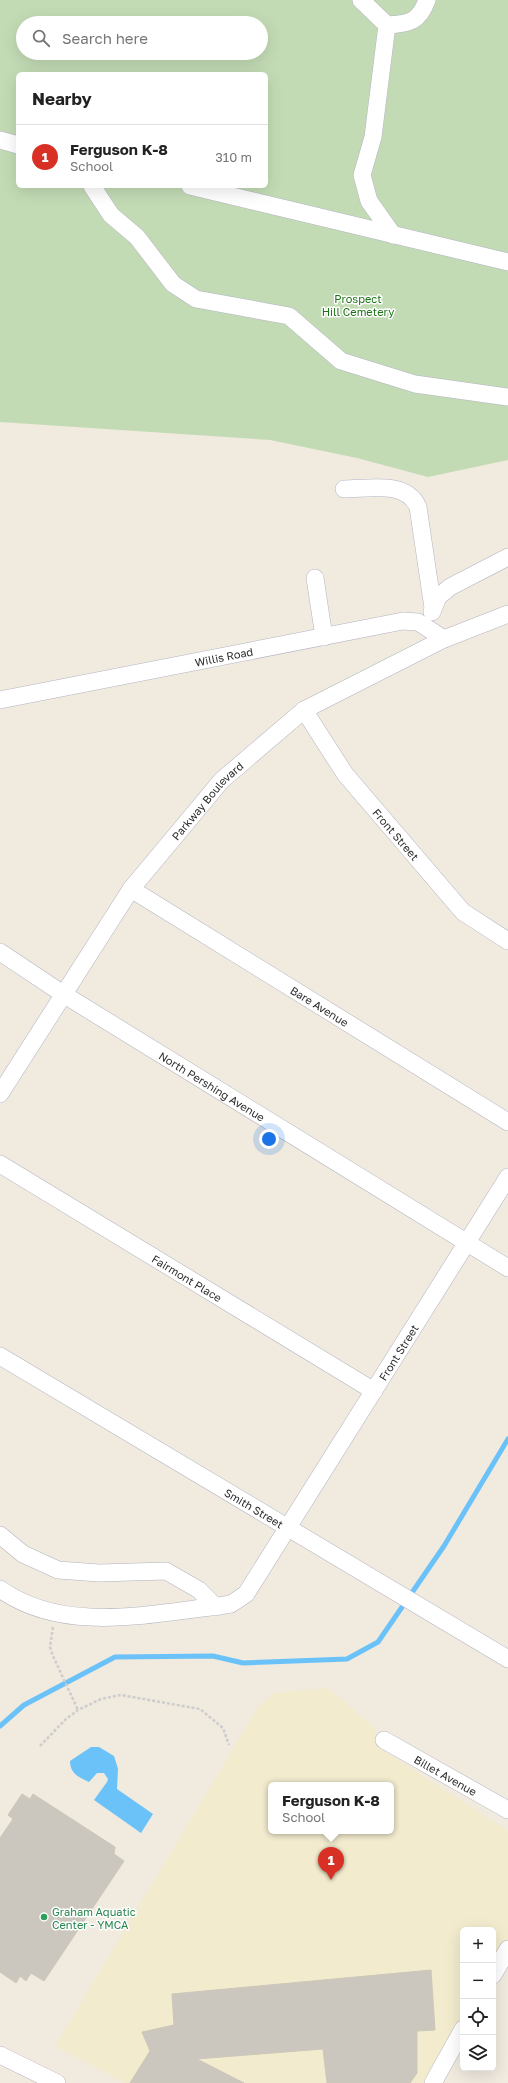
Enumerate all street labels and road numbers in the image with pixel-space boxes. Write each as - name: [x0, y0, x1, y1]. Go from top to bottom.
- street label: Willis Road: [193, 644, 254, 668]
- street label: Parkway Boulevard: [169, 759, 245, 842]
- street label: Front Street: [371, 806, 422, 862]
- street label: Bare Avenue: [288, 983, 351, 1029]
- street label: North Pershing Avenue: [157, 1048, 268, 1123]
- street label: Fairmont Place: [150, 1251, 224, 1304]
- street label: Front Street: [375, 1322, 420, 1383]
- street label: Smith Street: [222, 1485, 286, 1530]
- street label: Billet Avenue: [412, 1752, 479, 1798]

